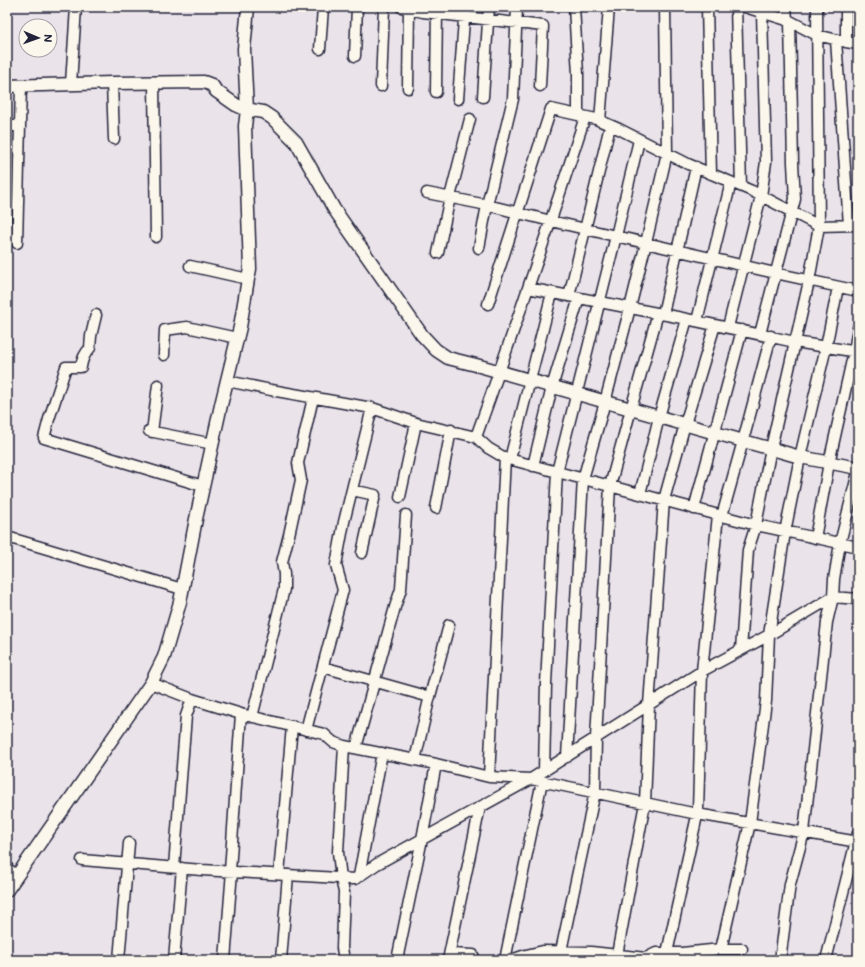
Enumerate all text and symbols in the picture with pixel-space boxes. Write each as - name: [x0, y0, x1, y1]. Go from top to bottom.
- north arrow: [18, 18, 58, 58]
- text: N: [41, 34, 56, 43]

